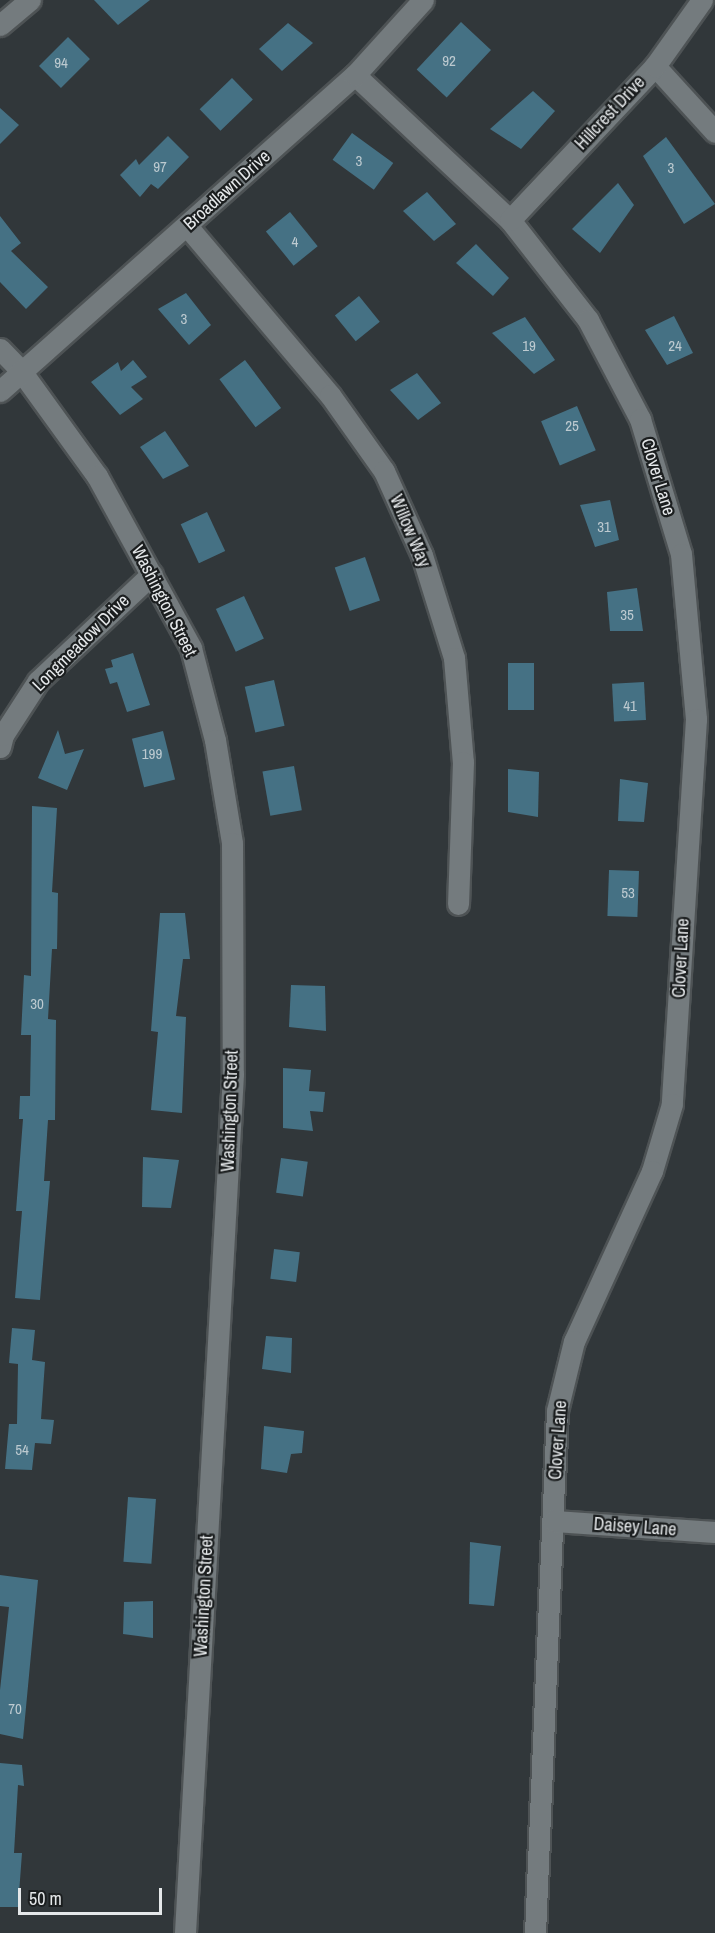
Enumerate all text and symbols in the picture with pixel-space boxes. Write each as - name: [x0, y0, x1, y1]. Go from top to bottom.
- house number: 92: [442, 52, 456, 70]
- house number: 94: [54, 54, 68, 72]
- street label: Hillcrest Drive: [571, 72, 649, 154]
- street label: Broadlawn Drive: [179, 145, 275, 235]
- house number: 3: [356, 152, 362, 170]
- house number: 97: [153, 158, 167, 176]
- house number: 3: [668, 159, 674, 177]
- house number: 4: [292, 233, 298, 251]
- house number: 3: [181, 310, 187, 328]
- house number: 19: [522, 337, 536, 355]
- house number: 24: [668, 337, 682, 355]
- house number: 25: [565, 417, 579, 435]
- street label: Clover Lane: [636, 436, 680, 518]
- street label: Willow Way: [385, 492, 435, 570]
- house number: 31: [597, 518, 611, 536]
- street label: Washington Street: [127, 542, 201, 660]
- street label: Longmeadow Drive: [28, 590, 134, 696]
- house number: 35: [620, 606, 634, 624]
- house number: 41: [623, 697, 637, 715]
- house number: 199: [142, 745, 162, 763]
- house number: 53: [621, 884, 635, 902]
- street label: Clover Lane: [668, 918, 694, 998]
- house number: 30: [30, 995, 44, 1013]
- street label: Washington Street: [217, 1050, 243, 1172]
- street label: Clover Lane: [544, 1400, 572, 1480]
- house number: 54: [15, 1441, 29, 1459]
- street label: Daisey Lane: [593, 1513, 677, 1541]
- street label: Washington Street: [190, 1535, 218, 1657]
- house number: 70: [8, 1700, 22, 1718]
- scale bar: [21, 1876, 165, 1914]
- text: 50 m: [29, 1886, 62, 1911]

